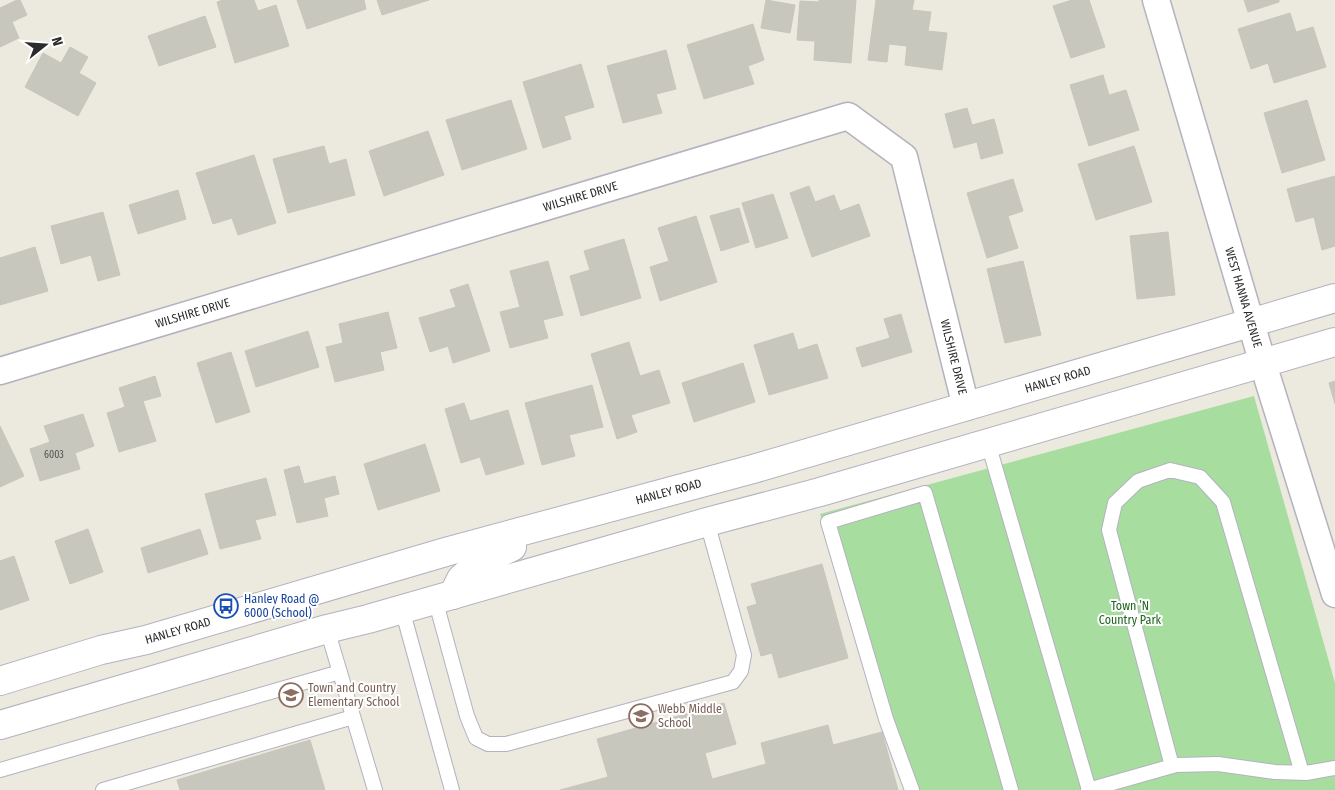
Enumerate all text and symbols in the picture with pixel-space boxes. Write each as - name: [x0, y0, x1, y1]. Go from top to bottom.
- north arrow: [20, 20, 70, 70]
- text: N: [48, 35, 66, 48]
- street label: WILSHIRE DRIVE: [541, 179, 620, 214]
- street label: WEST HANNA AVENUE: [1222, 246, 1265, 350]
- street label: WILSHIRE DRIVE: [154, 295, 232, 331]
- street label: WILSHIRE DRIVE: [938, 318, 970, 396]
- street label: HANLEY ROAD: [1023, 363, 1092, 396]
- house number: 6003: [44, 449, 64, 461]
- street label: HANLEY ROAD: [634, 476, 703, 507]
- place label: Hanley Road @ 6000 (School): [244, 592, 319, 620]
- bus stop icon: Hanley Road @ 6000 (School): [213, 593, 239, 619]
- park label: Town ’N Country Park: [1099, 599, 1162, 627]
- street label: HANLEY ROAD: [143, 614, 212, 647]
- place label: Town and Country Elementary School: [308, 681, 399, 709]
- school or university icon: Town and Country Elementary School: [278, 682, 304, 708]
- place label: Webb Middle School: [658, 702, 722, 730]
- school or university icon: Webb Middle School: [628, 703, 654, 729]

